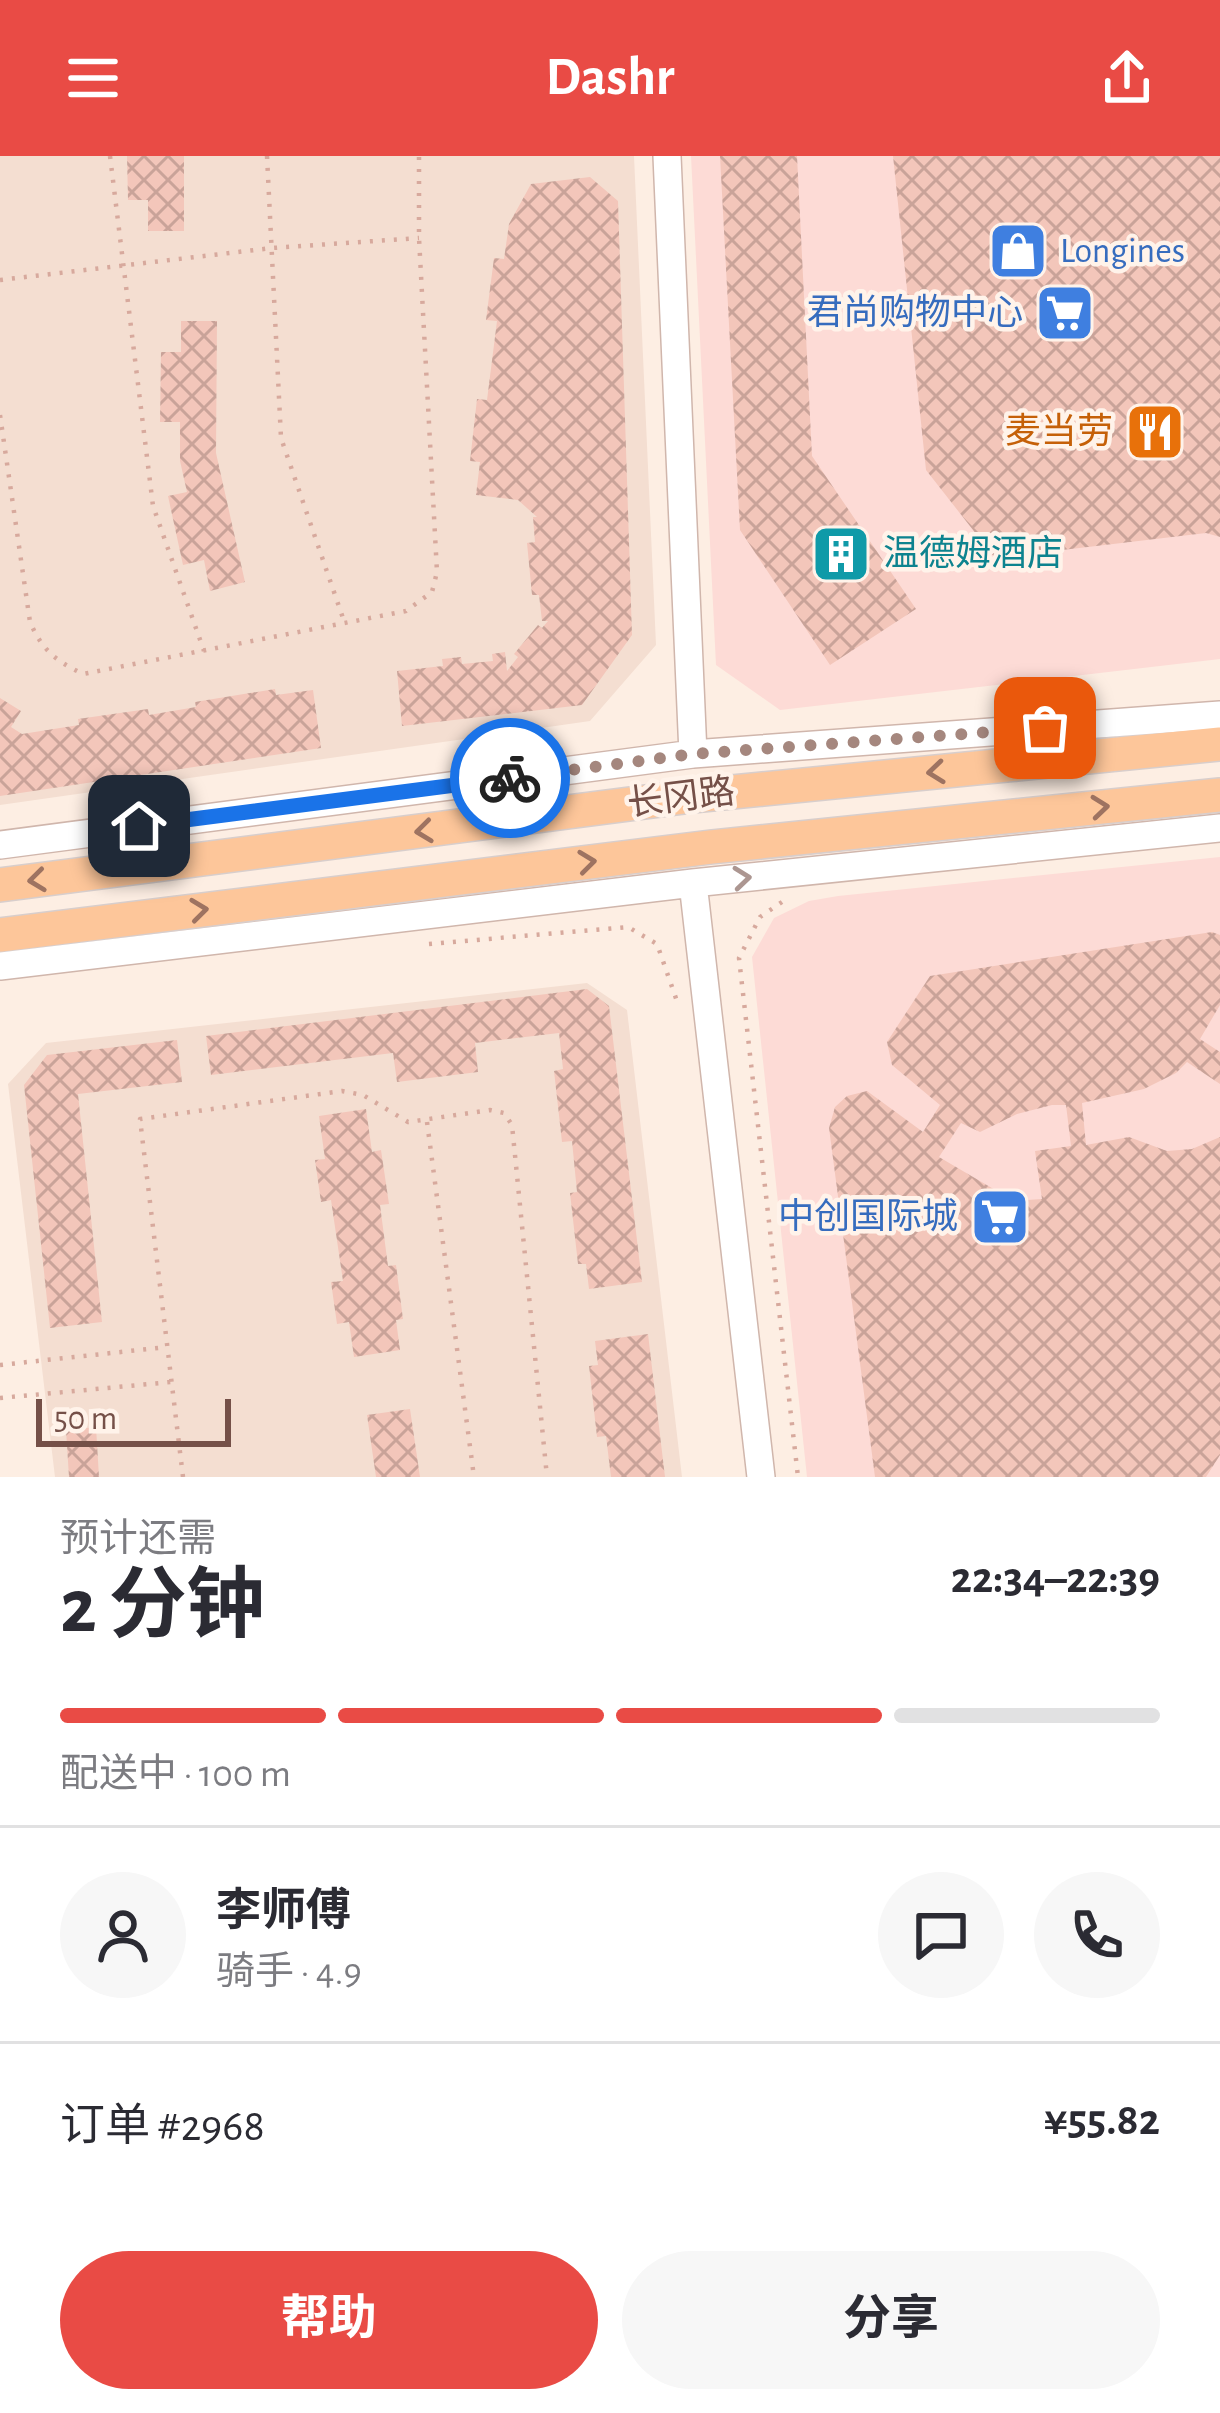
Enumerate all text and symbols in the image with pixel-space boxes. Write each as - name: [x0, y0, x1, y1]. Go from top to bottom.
- icon: menu: [60, 45, 126, 111]
- icon: share: [1094, 45, 1160, 111]
- text: Dashr: [545, 51, 675, 105]
- shop icon: Longines: [987, 220, 1049, 282]
- place label: Longines: [1060, 233, 1185, 269]
- supermarket icon: 君尚购物中心: [1034, 282, 1096, 344]
- place label: 君尚购物中心: [807, 293, 1023, 331]
- restaurant icon: 麦当劳: [1124, 401, 1186, 463]
- place label: 麦当劳: [1005, 412, 1113, 450]
- building icon: 温德姆酒店: [810, 523, 872, 585]
- place label: 温德姆酒店: [883, 534, 1063, 572]
- pin: [994, 677, 1096, 779]
- icon: bag: [1012, 695, 1078, 761]
- courier: [450, 718, 570, 838]
- icon: bike: [477, 745, 543, 811]
- one-way arrow: [926, 759, 945, 784]
- street label: 长冈路: [625, 772, 737, 822]
- pin: [88, 775, 190, 877]
- icon: home: [106, 793, 172, 859]
- one-way arrow: [1090, 795, 1109, 820]
- one-way arrow: [414, 817, 434, 843]
- one-way arrow: [577, 850, 596, 876]
- one-way arrow: [733, 866, 752, 891]
- one-way arrow: [27, 867, 47, 893]
- one-way arrow: [190, 898, 209, 924]
- supermarket icon: 中创国际城: [969, 1186, 1031, 1248]
- place label: 中创国际城: [778, 1197, 958, 1235]
- scale bar: [36, 1393, 231, 1446]
- text: 50 m: [54, 1403, 117, 1436]
- text: 预计还需: [60, 1520, 216, 1559]
- text: 22:34–22:39: [951, 1556, 1160, 1601]
- text: 2 分钟: [60, 1569, 265, 1647]
- text: 配送中 · 100 m: [60, 1755, 291, 1794]
- button: person: [60, 1872, 186, 1998]
- button: chat: [878, 1872, 1004, 1998]
- button: phone: [1034, 1872, 1160, 1998]
- text: 李师傅: [216, 1889, 351, 1934]
- text: 骑手 · 4.9: [216, 1953, 362, 1992]
- text: ¥55.82: [1044, 2098, 1160, 2143]
- text: 订单 #2968: [60, 2104, 265, 2149]
- button: 帮助: [60, 2251, 598, 2389]
- button: 分享: [622, 2251, 1160, 2389]

